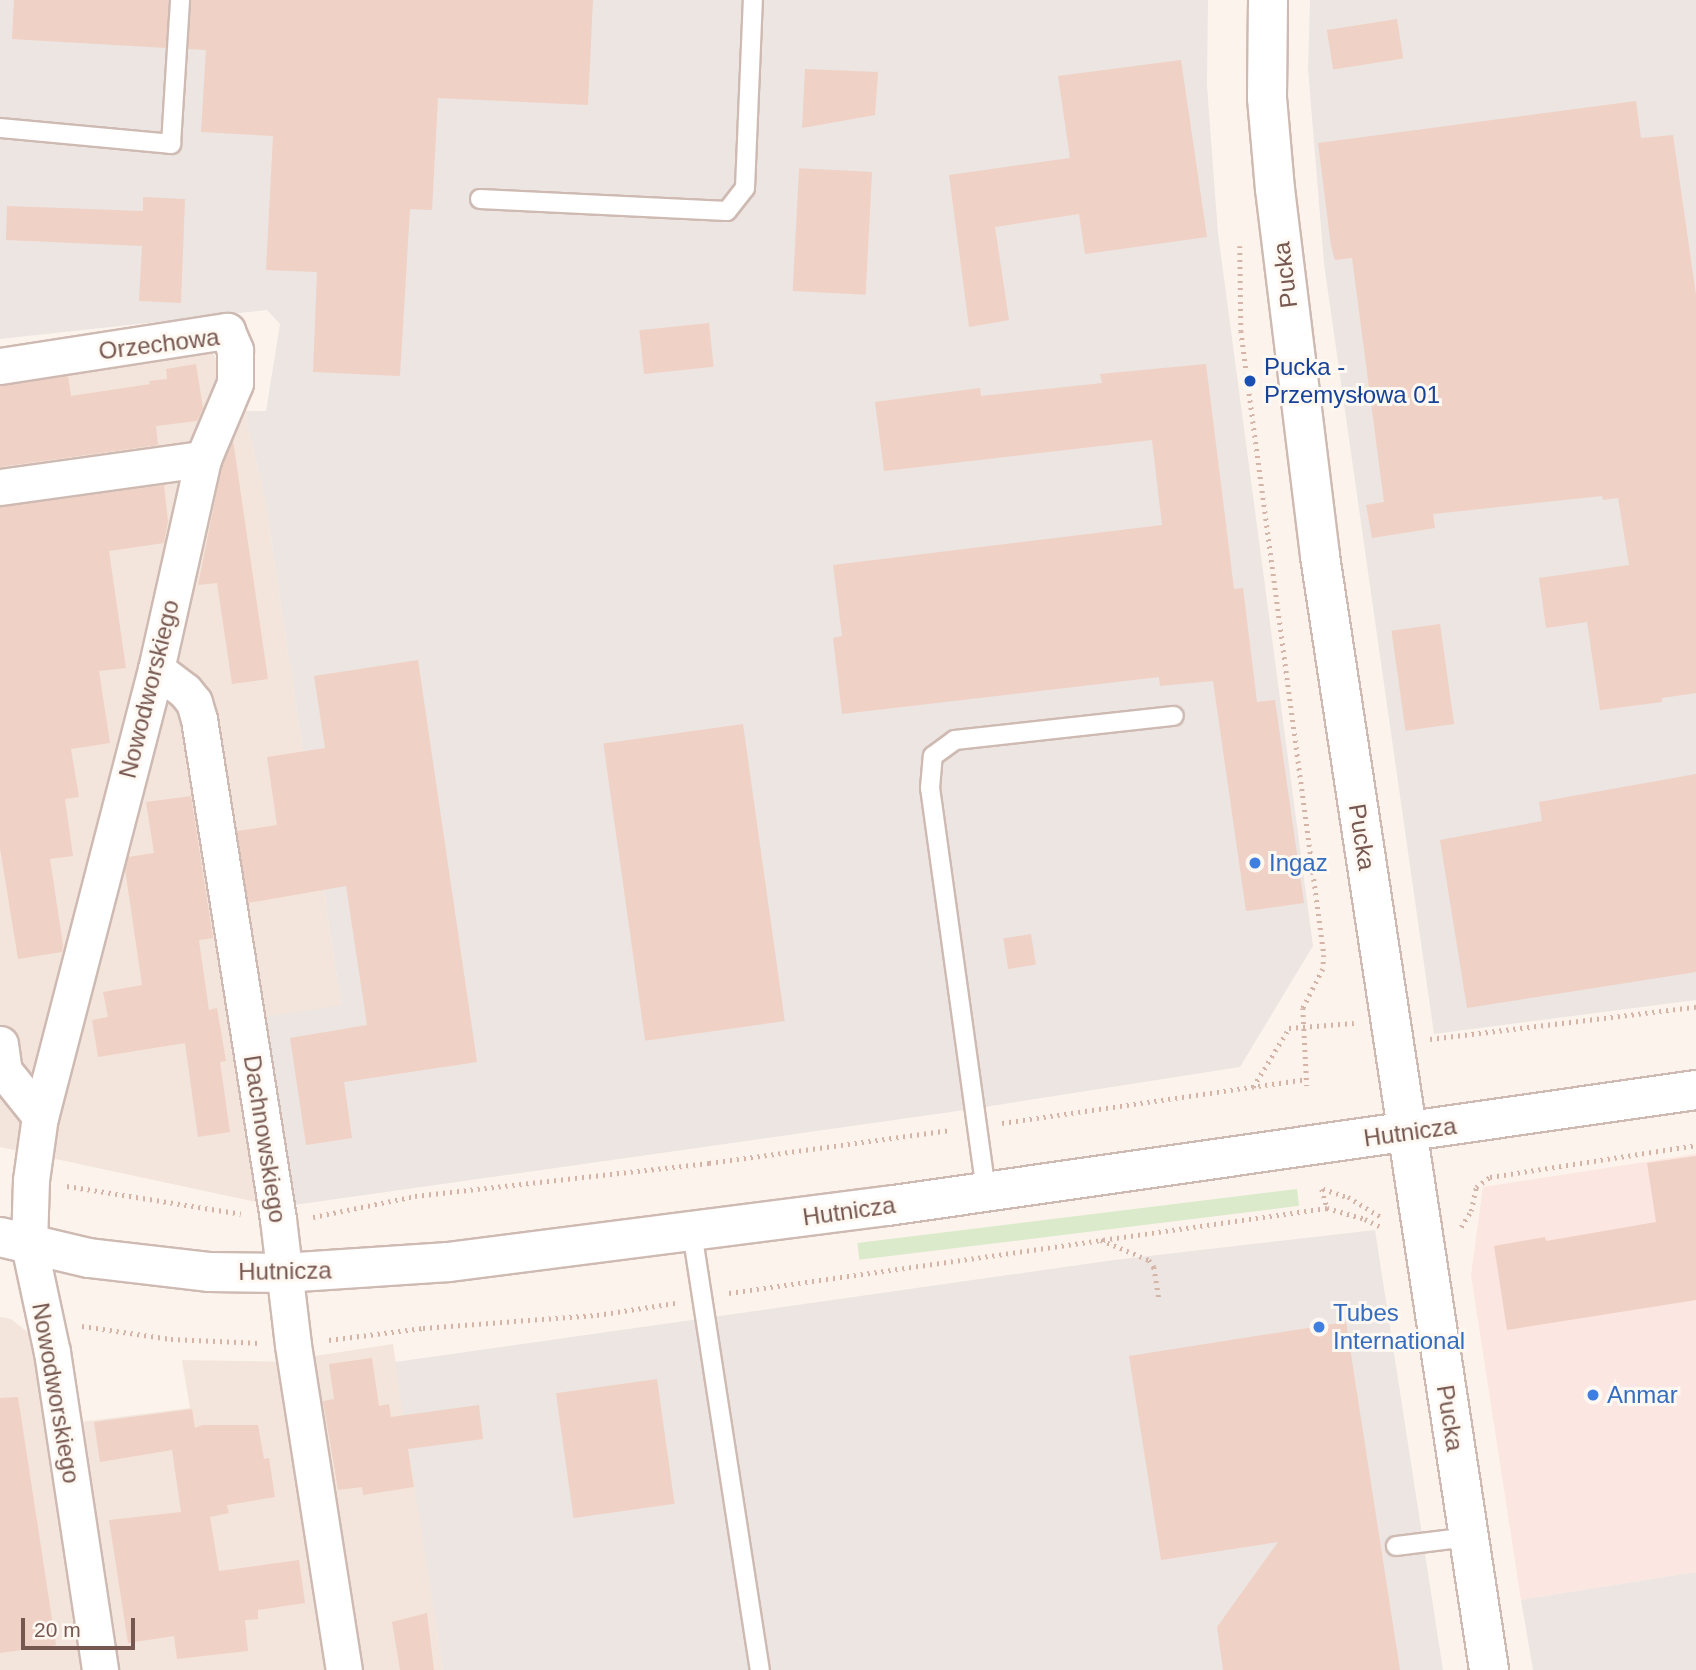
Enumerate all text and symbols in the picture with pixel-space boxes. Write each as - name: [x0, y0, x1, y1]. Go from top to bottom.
- street label: Pucka: [1267, 240, 1303, 310]
- street label: Orzechowa: [97, 322, 221, 366]
- place label: Pucka - Przemysłowa 01: [1264, 353, 1440, 409]
- marker: Pucka - Przemysłowa 01: [1242, 373, 1258, 389]
- street label: Nowodworskiego: [113, 597, 185, 781]
- street label: Pucka: [1343, 802, 1381, 872]
- place label: Ingaz: [1269, 849, 1328, 877]
- marker: Ingaz: [1247, 855, 1263, 871]
- street label: Dachnowskiego: [238, 1053, 292, 1225]
- street label: Hutnicza: [1362, 1111, 1458, 1153]
- street label: Hutnicza: [801, 1190, 897, 1232]
- street label: Hutnicza: [238, 1256, 332, 1286]
- place label: Tubes International: [1333, 1299, 1465, 1355]
- street label: Nowodworskiego: [26, 1301, 86, 1485]
- marker: Tubes International: [1311, 1319, 1327, 1335]
- place label: Anmar: [1607, 1381, 1678, 1409]
- street label: Pucka: [1431, 1383, 1469, 1453]
- marker: Anmar: [1585, 1387, 1601, 1403]
- scale bar: [24, 1604, 138, 1648]
- text: 20 m: [34, 1618, 81, 1641]

